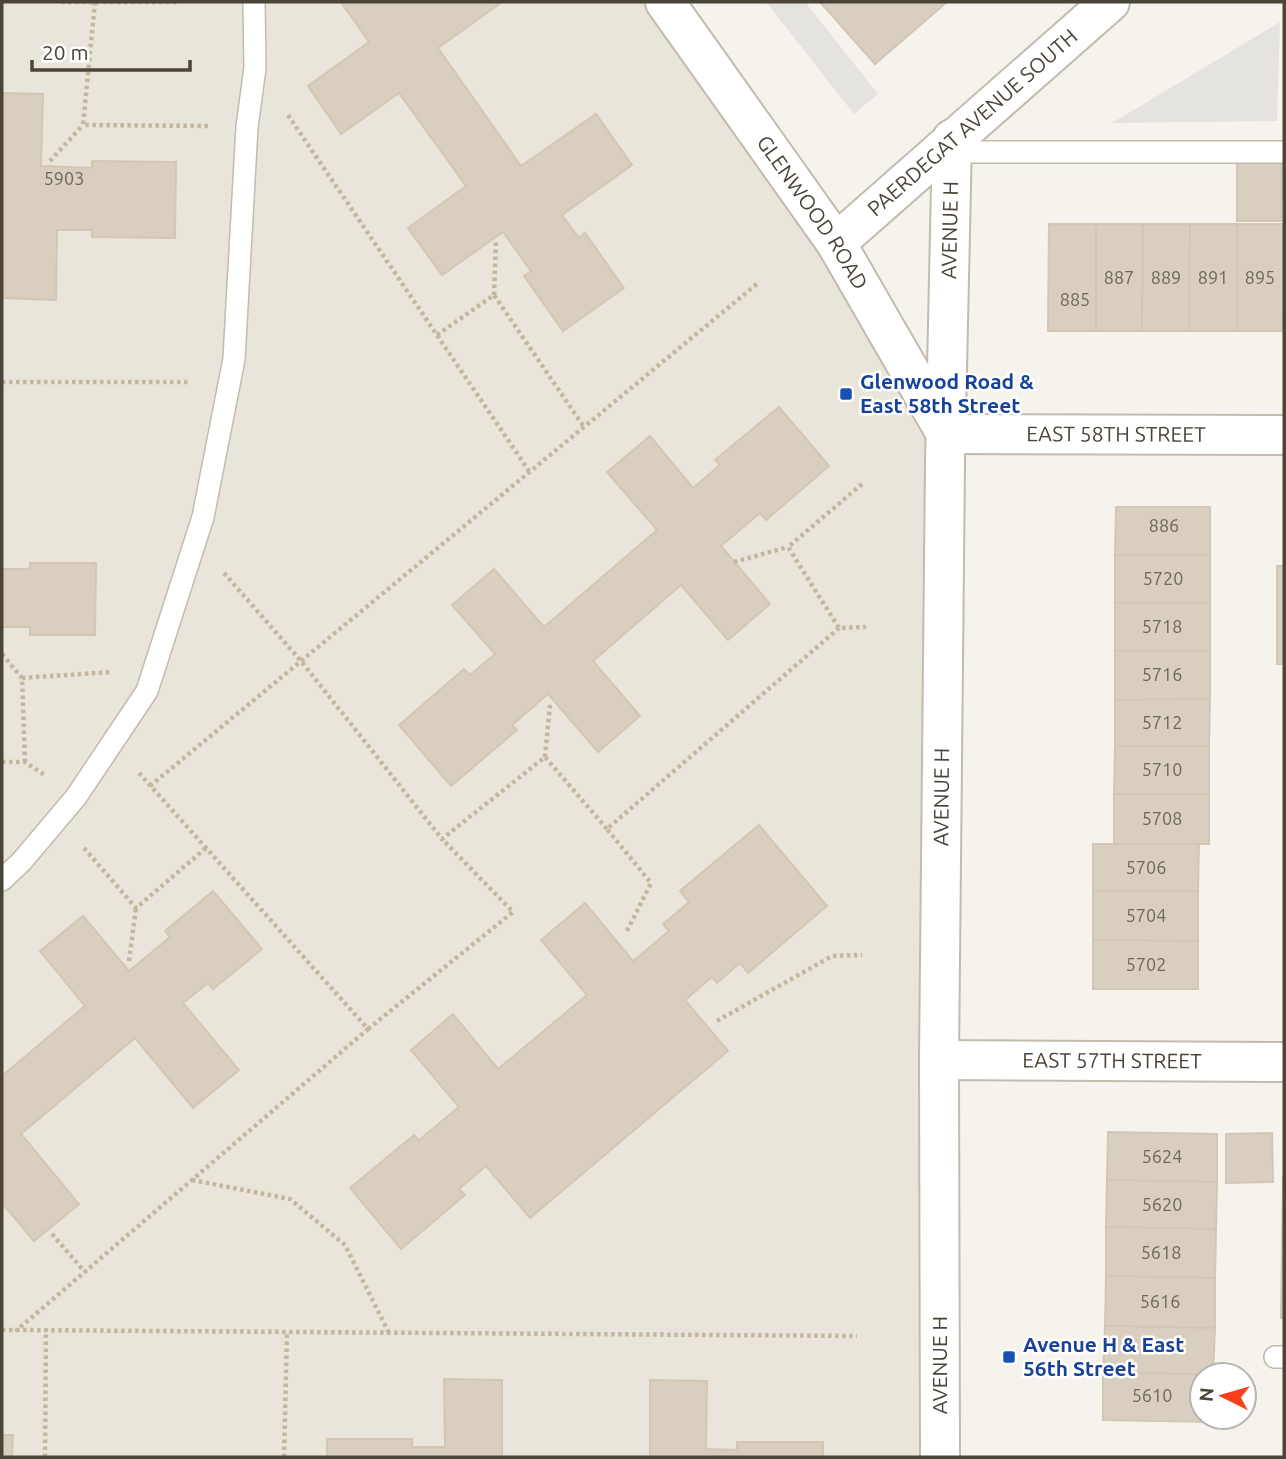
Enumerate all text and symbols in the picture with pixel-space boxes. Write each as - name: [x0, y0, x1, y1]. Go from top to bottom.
- street label: PAERDEGAT AVENUE SOUTH: [862, 24, 1082, 221]
- scale bar: [32, 28, 189, 72]
- text: 20 m: [42, 40, 89, 64]
- street label: GLENWOOD ROAD: [752, 130, 873, 293]
- house number: 5903: [44, 168, 84, 188]
- street label: AVENUE H: [936, 181, 962, 279]
- house number: 887: [1104, 267, 1134, 287]
- house number: 889: [1151, 267, 1181, 287]
- house number: 891: [1198, 267, 1228, 287]
- house number: 895: [1245, 267, 1275, 287]
- house number: 885: [1060, 289, 1090, 309]
- place label: Glenwood Road & East 58th Street: [860, 369, 1034, 417]
- marker: Glenwood Road & East 58th Street: [838, 386, 854, 402]
- street label: EAST 58TH STREET: [1026, 421, 1206, 446]
- house number: 886: [1149, 515, 1179, 535]
- house number: 5720: [1143, 568, 1183, 588]
- house number: 5718: [1142, 616, 1182, 636]
- house number: 5716: [1142, 664, 1182, 684]
- house number: 5712: [1142, 712, 1182, 732]
- street label: AVENUE H: [928, 748, 953, 846]
- house number: 5710: [1142, 759, 1182, 779]
- house number: 5708: [1142, 808, 1182, 828]
- house number: 5706: [1126, 857, 1166, 877]
- house number: 5704: [1126, 905, 1166, 925]
- house number: 5702: [1126, 954, 1166, 974]
- street label: EAST 57TH STREET: [1022, 1047, 1202, 1073]
- house number: 5624: [1142, 1146, 1182, 1166]
- house number: 5620: [1142, 1194, 1182, 1214]
- house number: 5618: [1141, 1242, 1181, 1262]
- house number: 5616: [1140, 1291, 1180, 1311]
- street label: AVENUE H: [927, 1316, 951, 1414]
- place label: Avenue H & East 56th Street: [1023, 1332, 1184, 1380]
- marker: Avenue H & East 56th Street: [1001, 1349, 1017, 1365]
- north arrow: [1188, 1361, 1258, 1431]
- house number: 5610: [1132, 1385, 1172, 1405]
- text: N: [1194, 1386, 1218, 1403]

